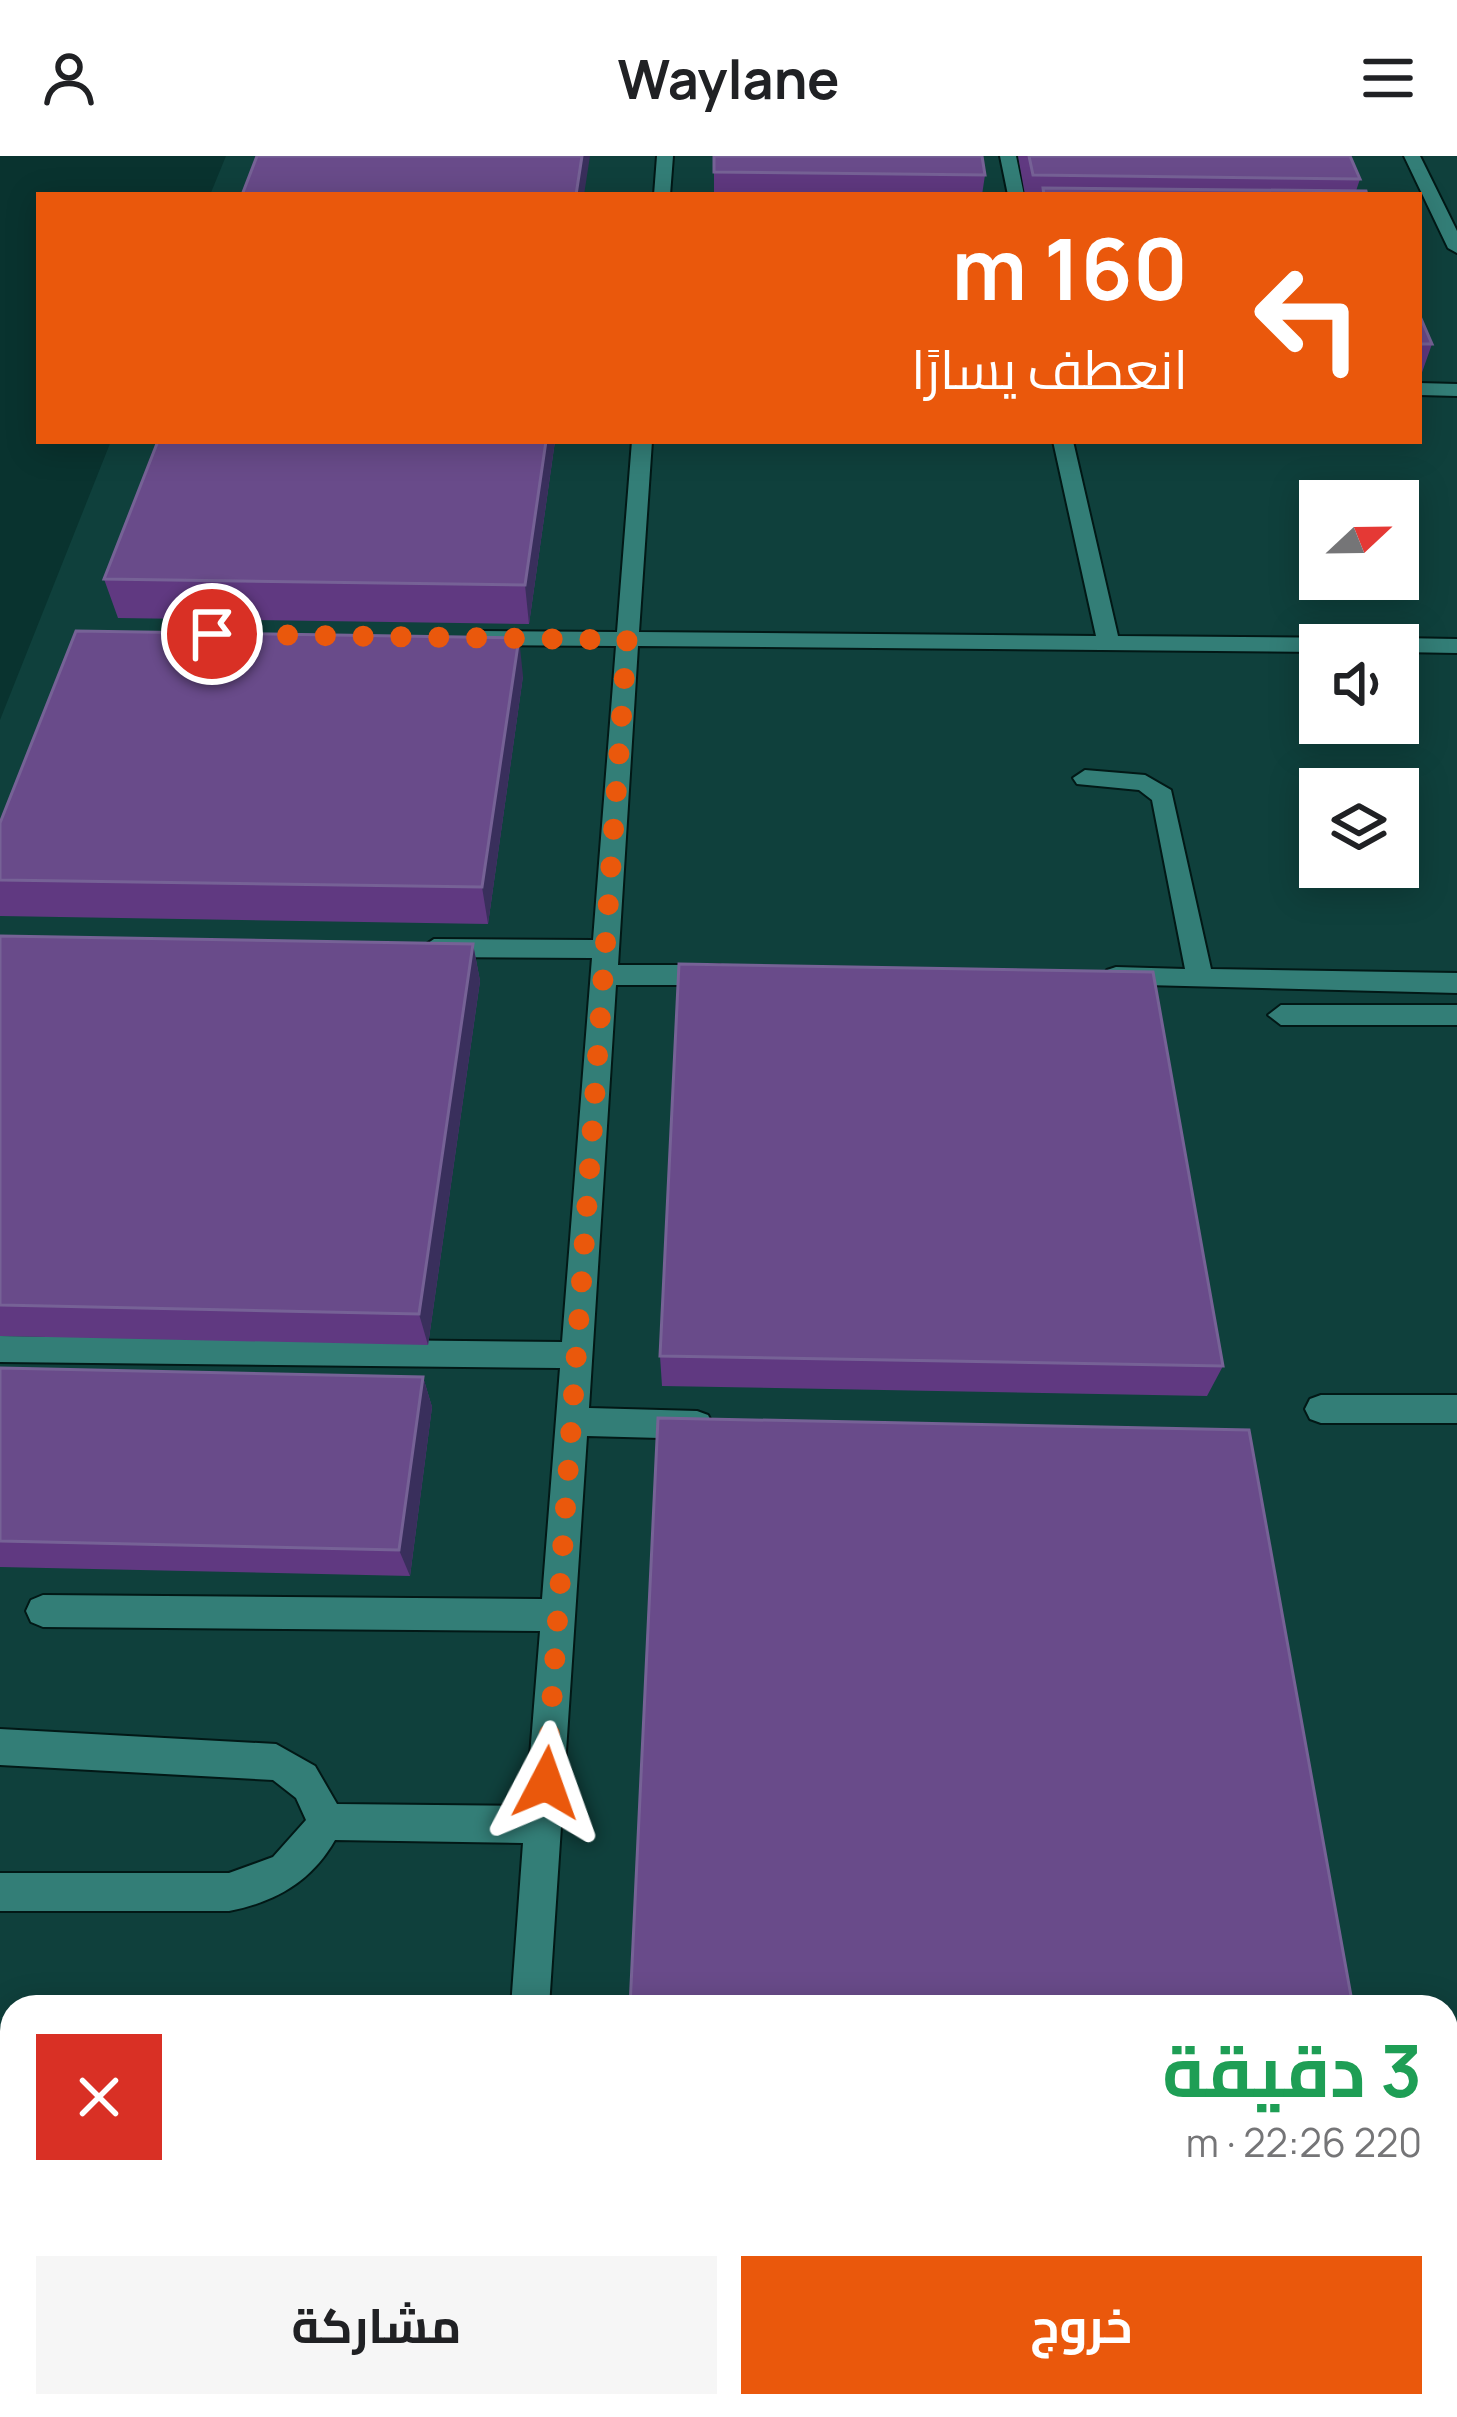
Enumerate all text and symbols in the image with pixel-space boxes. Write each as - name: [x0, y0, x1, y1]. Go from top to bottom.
- text: Waylane: [617, 41, 840, 115]
- icon: person: [36, 45, 102, 111]
- icon: menu: [1355, 45, 1421, 111]
- text: 160 m: [951, 210, 1188, 325]
- icon: left: [1230, 240, 1386, 396]
- text: انعطف يسارًا: [911, 331, 1188, 405]
- north arrow: [1299, 480, 1419, 600]
- map controls: [1299, 480, 1419, 888]
- pin: [161, 583, 263, 685]
- icon: arrive: [179, 601, 245, 667]
- button: sound: [1299, 624, 1419, 744]
- button: layers: [1299, 768, 1419, 888]
- position arrow: [483, 1720, 609, 1846]
- text: 3 دقيقة: [1162, 2020, 1422, 2119]
- button: close: [36, 2034, 162, 2160]
- text: 220 m · 22:26: [1186, 2115, 1422, 2169]
- button: مشاركة: [36, 2256, 717, 2394]
- button: خروج: [741, 2256, 1422, 2394]

